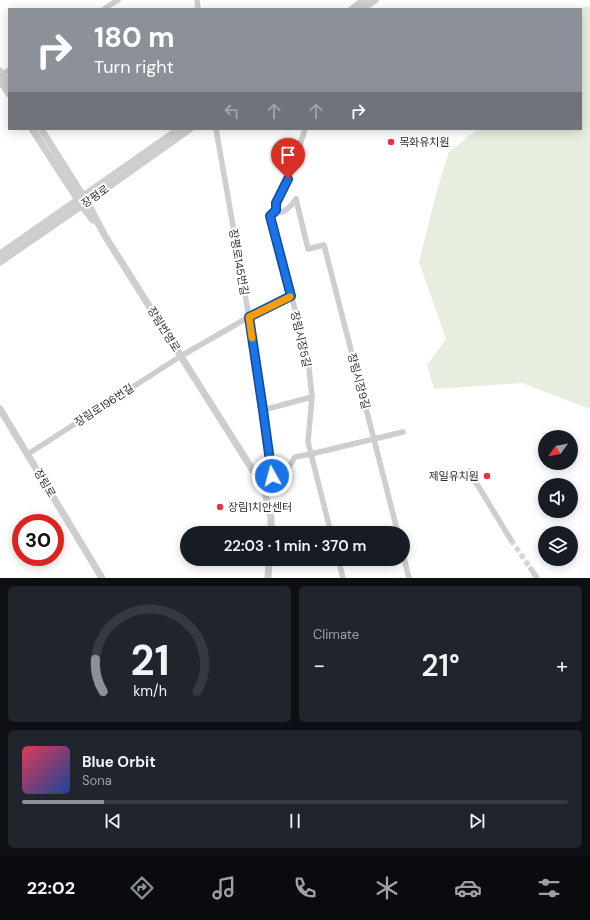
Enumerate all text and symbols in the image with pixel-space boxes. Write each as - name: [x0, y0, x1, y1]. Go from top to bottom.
- text: 180 m: [94, 19, 175, 56]
- icon: right: [28, 24, 80, 76]
- text: Turn right: [94, 55, 174, 79]
- icon: left: [221, 100, 243, 122]
- icon: ahead: [263, 100, 285, 122]
- icon: ahead: [305, 100, 327, 122]
- icon: right: [347, 100, 369, 122]
- place label: 목화유치원: [399, 135, 450, 149]
- marker: 목화유치원: [386, 137, 396, 147]
- pin: [271, 138, 305, 179]
- icon: arrive: [277, 144, 299, 166]
- street label: 장평로: [79, 182, 111, 210]
- street label: 장평로145번길: [226, 228, 252, 296]
- street label: 장림번영로: [145, 304, 183, 354]
- street label: 장림시장5길: [288, 310, 314, 368]
- street label: 장림시장9길: [345, 351, 373, 411]
- street label: 장림로196번길: [72, 381, 136, 429]
- north arrow: [538, 430, 578, 470]
- map controls: [538, 430, 578, 566]
- position arrow: [251, 455, 293, 497]
- street label: 장림로: [31, 466, 59, 500]
- place label: 제일유치원: [428, 469, 479, 483]
- marker: 제일유치원: [482, 471, 492, 481]
- button: sound: [538, 478, 578, 518]
- place label: 장림1치안센터: [228, 500, 292, 514]
- marker: 장림1치안센터: [215, 502, 225, 512]
- speed limit sign: 30: [12, 514, 64, 566]
- button: layers: [538, 526, 578, 566]
- text: 22:03 · 1 min · 370 m: [224, 536, 366, 556]
- text: Climate: [313, 626, 359, 643]
- text: 21: [130, 634, 169, 688]
- text: 21°: [421, 646, 460, 685]
- text: −: [313, 651, 325, 680]
- text: +: [556, 651, 568, 680]
- text: km/h: [133, 682, 166, 700]
- text: Blue Orbit: [82, 752, 156, 772]
- text: Sona: [82, 772, 112, 789]
- icon: previous: [102, 810, 124, 832]
- icon: pause: [284, 810, 306, 832]
- icon: next: [466, 810, 488, 832]
- icon: directions: [128, 874, 156, 902]
- icon: music: [210, 874, 238, 902]
- icon: phone: [291, 874, 319, 902]
- icon: climate: [373, 874, 401, 902]
- icon: car: [454, 874, 482, 902]
- icon: filters: [535, 874, 563, 902]
- text: 22:02: [27, 876, 75, 900]

